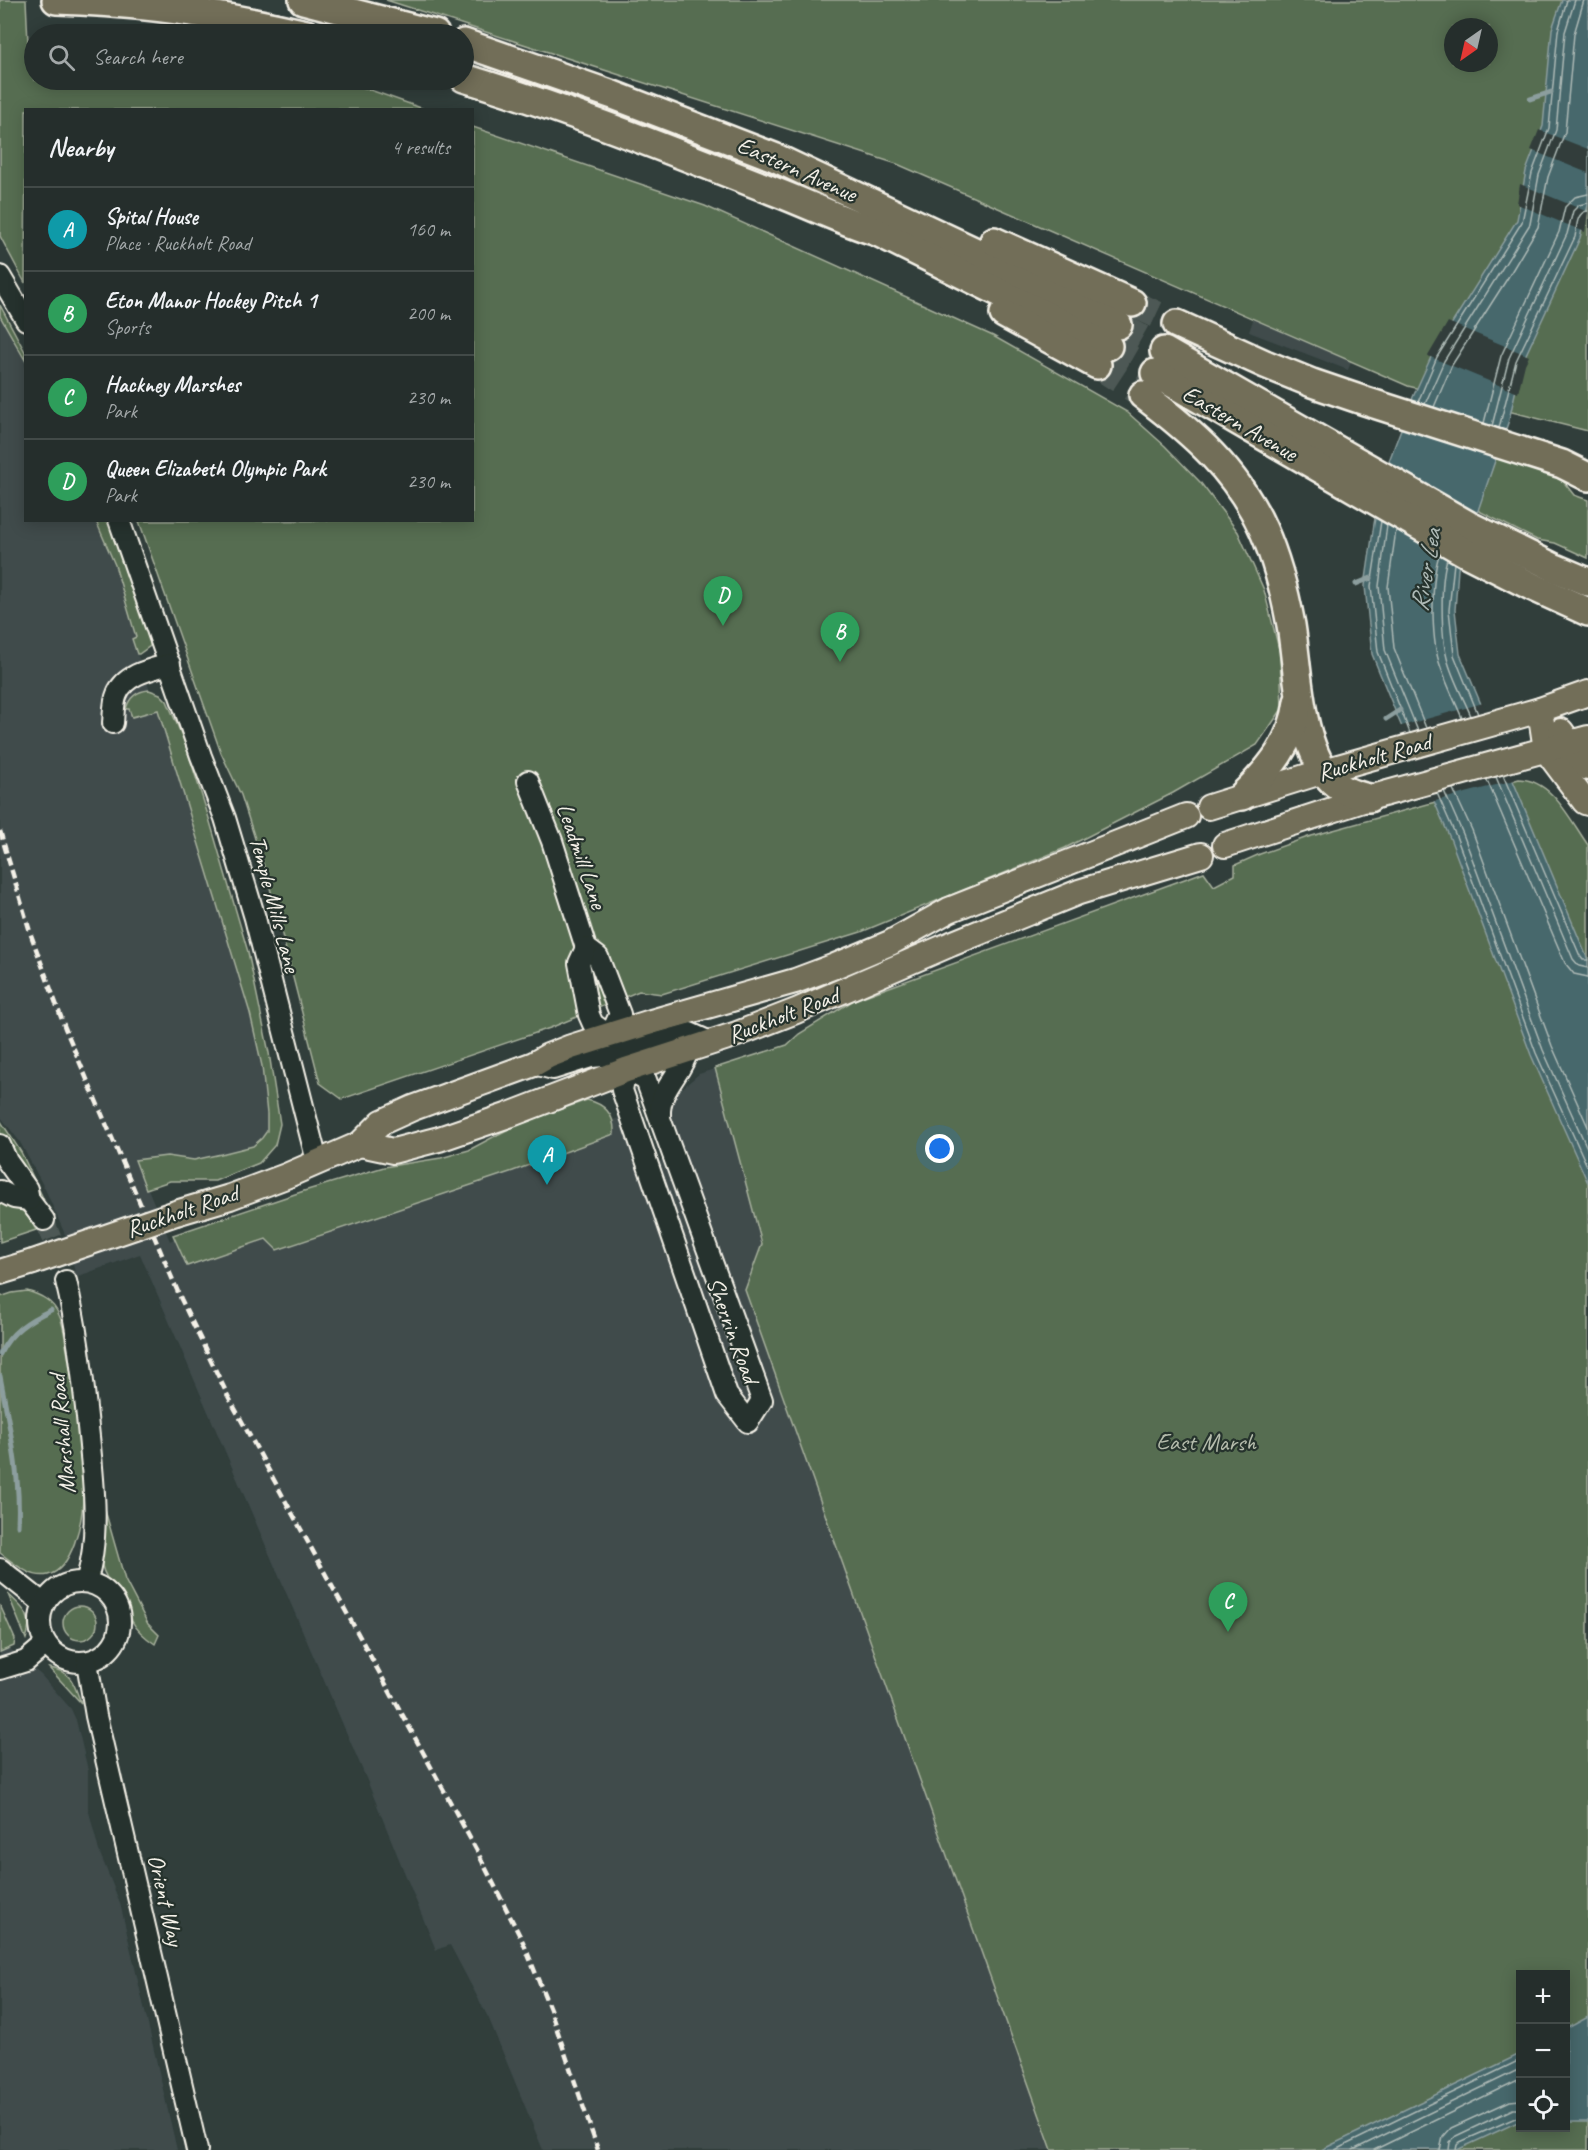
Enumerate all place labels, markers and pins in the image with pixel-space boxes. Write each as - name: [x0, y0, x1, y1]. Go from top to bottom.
- pin: D: [704, 576, 742, 626]
- pin: B: [820, 612, 860, 662]
- pin: A: [528, 1136, 566, 1185]
- pin: C: [1208, 1582, 1248, 1632]

